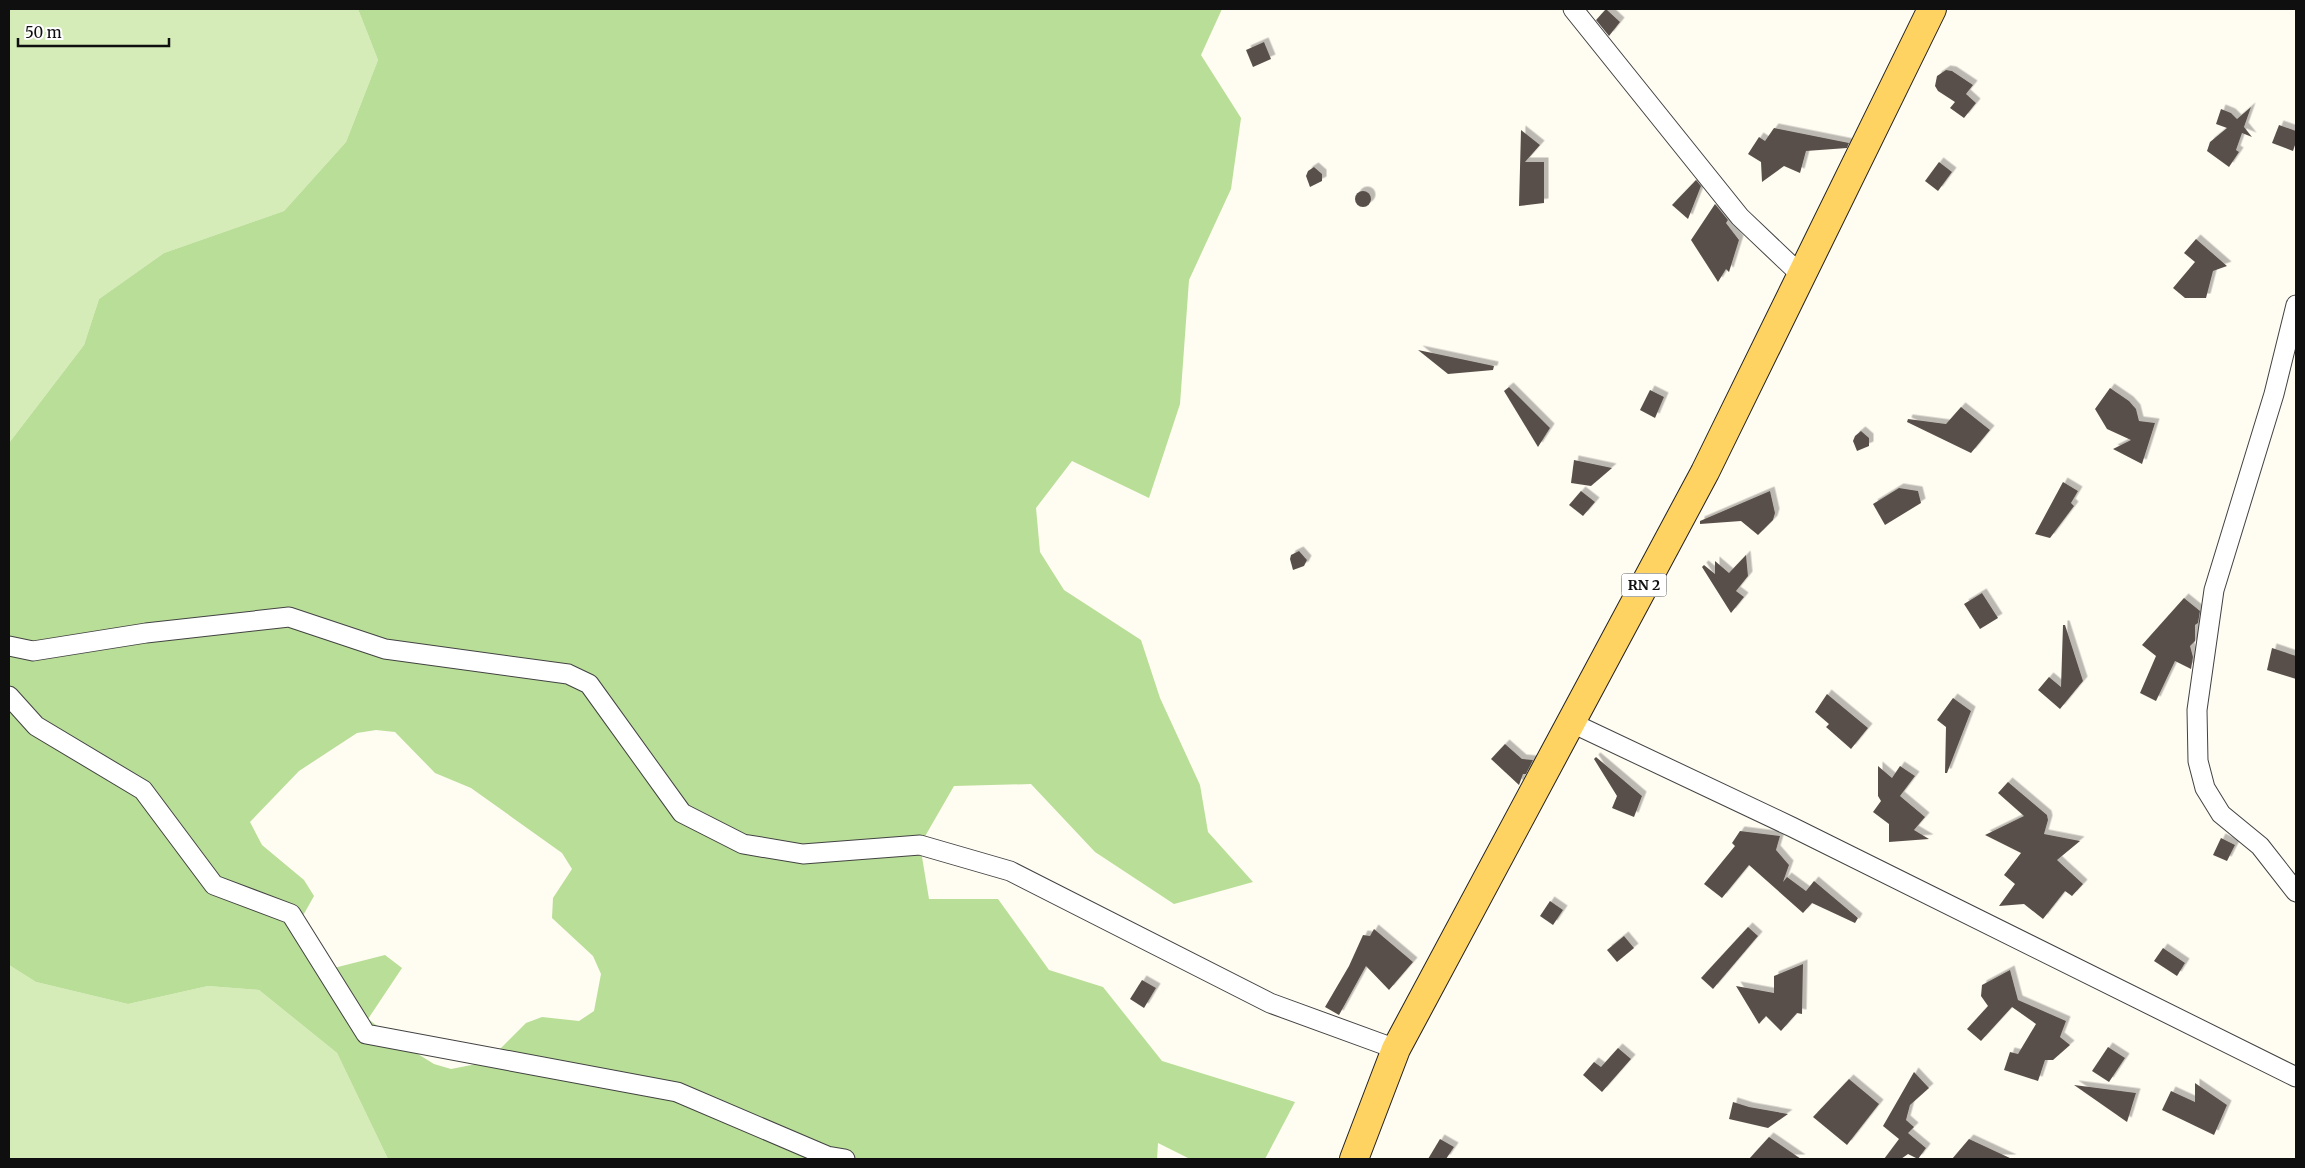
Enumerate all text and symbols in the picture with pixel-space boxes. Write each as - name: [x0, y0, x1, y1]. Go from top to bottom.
- scale bar: [18, 15, 169, 47]
- text: 50 m: [25, 23, 62, 42]
- road number: RN 2: [1622, 574, 1666, 596]

